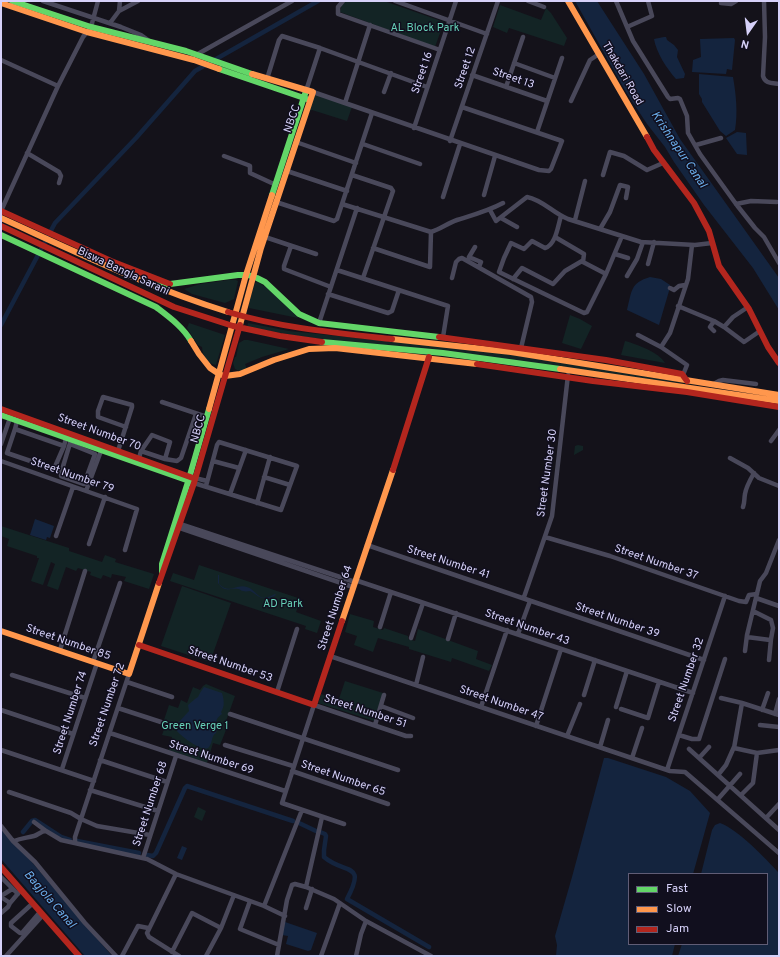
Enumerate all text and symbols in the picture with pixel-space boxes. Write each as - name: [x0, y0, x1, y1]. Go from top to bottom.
- north arrow: [728, 12, 768, 52]
- park label: AL Block Park: [390, 22, 460, 36]
- text: N: [740, 36, 751, 51]
- street label: Thakdari Road: [599, 40, 645, 108]
- street label: Street 12: [453, 45, 479, 91]
- street label: Street 16: [410, 50, 436, 96]
- street label: Street 13: [490, 66, 536, 92]
- street label: NBCC: [282, 103, 304, 135]
- water label: Krishnapur Canal: [647, 109, 709, 191]
- street label: Biswa Bangla Sarani: [75, 245, 171, 299]
- street label: Street Number 70: [55, 412, 143, 454]
- street label: NBCC: [189, 413, 209, 445]
- street label: Street Number 30: [535, 428, 561, 518]
- street label: Street Number 79: [28, 455, 116, 497]
- street label: Street Number 37: [612, 542, 700, 584]
- street label: Street Number 41: [405, 543, 491, 583]
- street label: Street Number 64: [316, 564, 356, 652]
- park label: AD Park: [263, 598, 303, 612]
- street label: Street Number 39: [573, 600, 661, 642]
- street label: Street Number 43: [483, 607, 571, 649]
- street label: Street Number 85: [24, 622, 112, 664]
- street label: Street Number 32: [666, 636, 708, 724]
- street label: Street Number 53: [186, 644, 274, 686]
- street label: Street Number 72: [87, 661, 129, 749]
- street label: Street Number 74: [51, 670, 91, 756]
- street label: Street Number 47: [457, 683, 545, 725]
- street label: Street Number 51: [322, 692, 408, 732]
- park label: Green Verge 1: [161, 720, 229, 734]
- street label: Street Number 69: [167, 738, 255, 778]
- street label: Street Number 65: [299, 758, 387, 800]
- street label: Street Number 68: [131, 760, 171, 848]
- water label: Bagjola Canal: [20, 868, 78, 932]
- legend: [628, 873, 768, 945]
- text: Fast: [666, 881, 688, 897]
- text: Slow: [666, 901, 692, 917]
- text: Jam: [666, 921, 689, 937]

